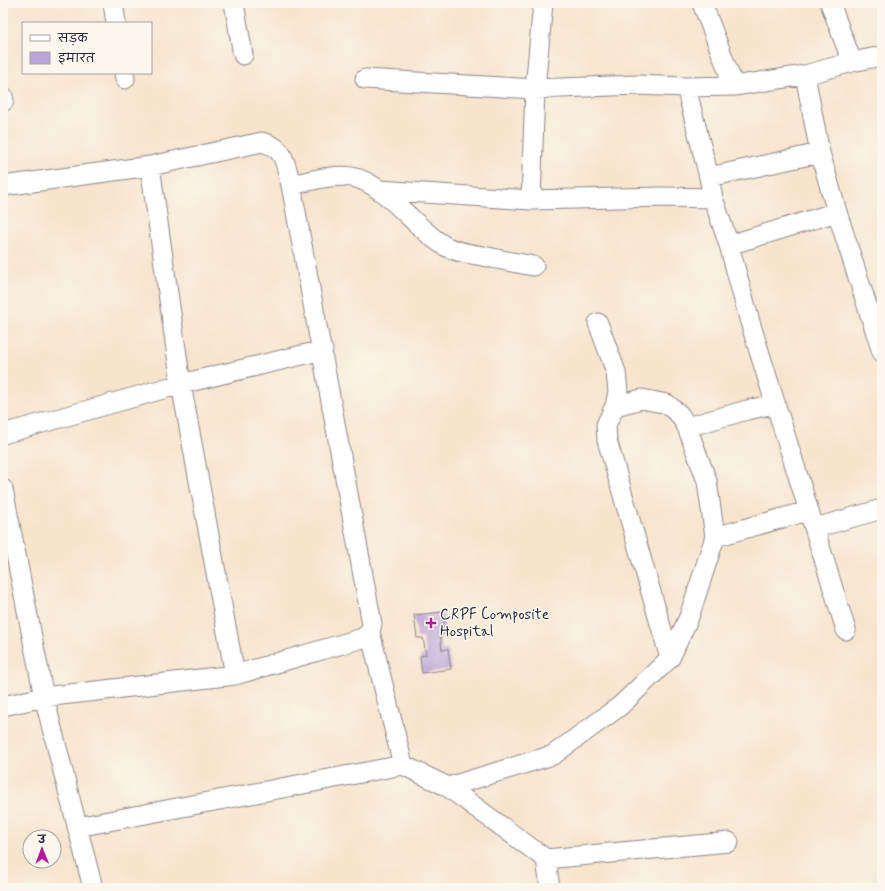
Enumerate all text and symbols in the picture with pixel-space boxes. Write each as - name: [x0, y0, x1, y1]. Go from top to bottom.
- legend: [22, 22, 152, 74]
- text: सड़क: [57, 31, 89, 47]
- text: इमारत: [58, 51, 96, 67]
- place label: CRPF Composite Hospital: [440, 605, 549, 642]
- marker: CRPF Composite Hospital: [425, 617, 437, 629]
- north arrow: [22, 829, 62, 869]
- text: उ: [37, 833, 47, 847]

